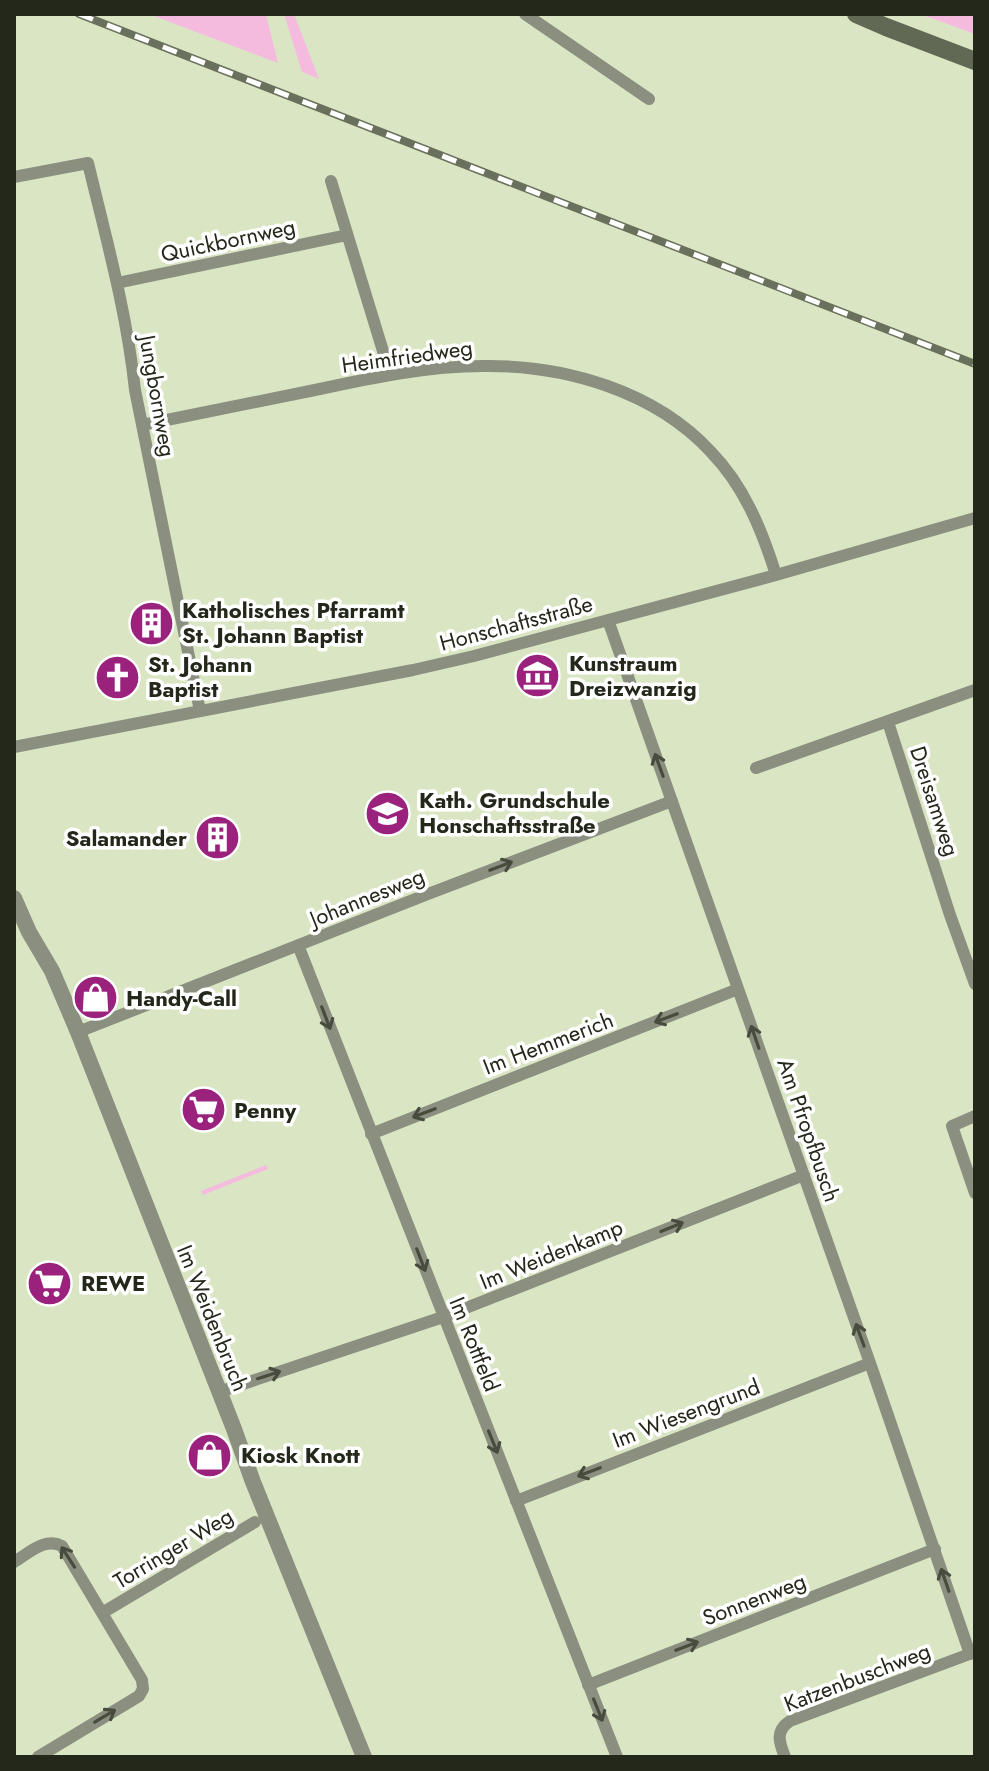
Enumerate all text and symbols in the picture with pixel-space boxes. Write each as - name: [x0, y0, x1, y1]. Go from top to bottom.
- street label: Quickbornweg: [158, 210, 298, 270]
- street label: Jungbornweg: [131, 330, 184, 459]
- street label: Heimfriedweg: [339, 331, 475, 381]
- street label: Honschaftsstraße: [436, 587, 596, 659]
- place label: Katholisches Pfarramt St. Johann Baptist: [182, 594, 405, 651]
- building icon: Katholisches Pfarramt St. Johann Baptist: [127, 599, 175, 647]
- place label: Kunstraum Dreizwanzig: [569, 647, 697, 704]
- place label: St. Johann Baptist: [148, 648, 252, 705]
- museum icon: Kunstraum Dreizwanzig: [514, 652, 562, 700]
- church icon: St. Johann Baptist: [93, 653, 141, 701]
- street label: Dreisamweg: [902, 742, 968, 860]
- one-way arrow: [651, 753, 666, 778]
- place label: Kath. Grundschule Honschaftsstraße: [419, 784, 610, 841]
- school or university icon: Kath. Grundschule Honschaftsstraße: [364, 789, 412, 837]
- building icon: Salamander: [194, 814, 242, 862]
- place label: Salamander: [66, 822, 187, 854]
- one-way arrow: [488, 858, 513, 872]
- street label: Johannesweg: [302, 859, 429, 936]
- shop icon: Handy-Call: [71, 974, 119, 1022]
- place label: Handy-Call: [126, 982, 237, 1014]
- street label: Im Hemmerich: [478, 1003, 618, 1083]
- one-way arrow: [320, 1005, 334, 1030]
- one-way arrow: [654, 1012, 679, 1026]
- one-way arrow: [747, 1025, 761, 1049]
- street label: Am Pfropfbusch: [769, 1054, 849, 1206]
- supermarket icon: Penny: [179, 1086, 227, 1134]
- place label: Penny: [234, 1094, 297, 1126]
- one-way arrow: [412, 1107, 437, 1121]
- street label: Im Weidenkamp: [475, 1211, 627, 1297]
- one-way arrow: [659, 1219, 684, 1233]
- street label: Im Weidenbruch: [169, 1240, 257, 1396]
- one-way arrow: [415, 1247, 429, 1272]
- supermarket icon: REWE: [26, 1259, 74, 1307]
- place label: REWE: [81, 1267, 145, 1299]
- street label: Im Rottfeld: [442, 1292, 508, 1396]
- one-way arrow: [852, 1322, 867, 1347]
- one-way arrow: [257, 1366, 282, 1381]
- street label: Im Wiesengrund: [608, 1370, 764, 1456]
- one-way arrow: [487, 1429, 501, 1454]
- shop icon: Kiosk Knott: [186, 1431, 234, 1479]
- place label: Kiosk Knott: [241, 1439, 360, 1471]
- one-way arrow: [577, 1466, 602, 1480]
- street label: Torringer Weg: [107, 1500, 239, 1596]
- one-way arrow: [59, 1546, 76, 1568]
- street label: Sonnenweg: [698, 1565, 810, 1633]
- one-way arrow: [937, 1568, 952, 1593]
- street label: Katzenbuschweg: [779, 1634, 935, 1720]
- one-way arrow: [674, 1638, 699, 1653]
- one-way arrow: [592, 1697, 606, 1722]
- one-way arrow: [93, 1708, 116, 1724]

